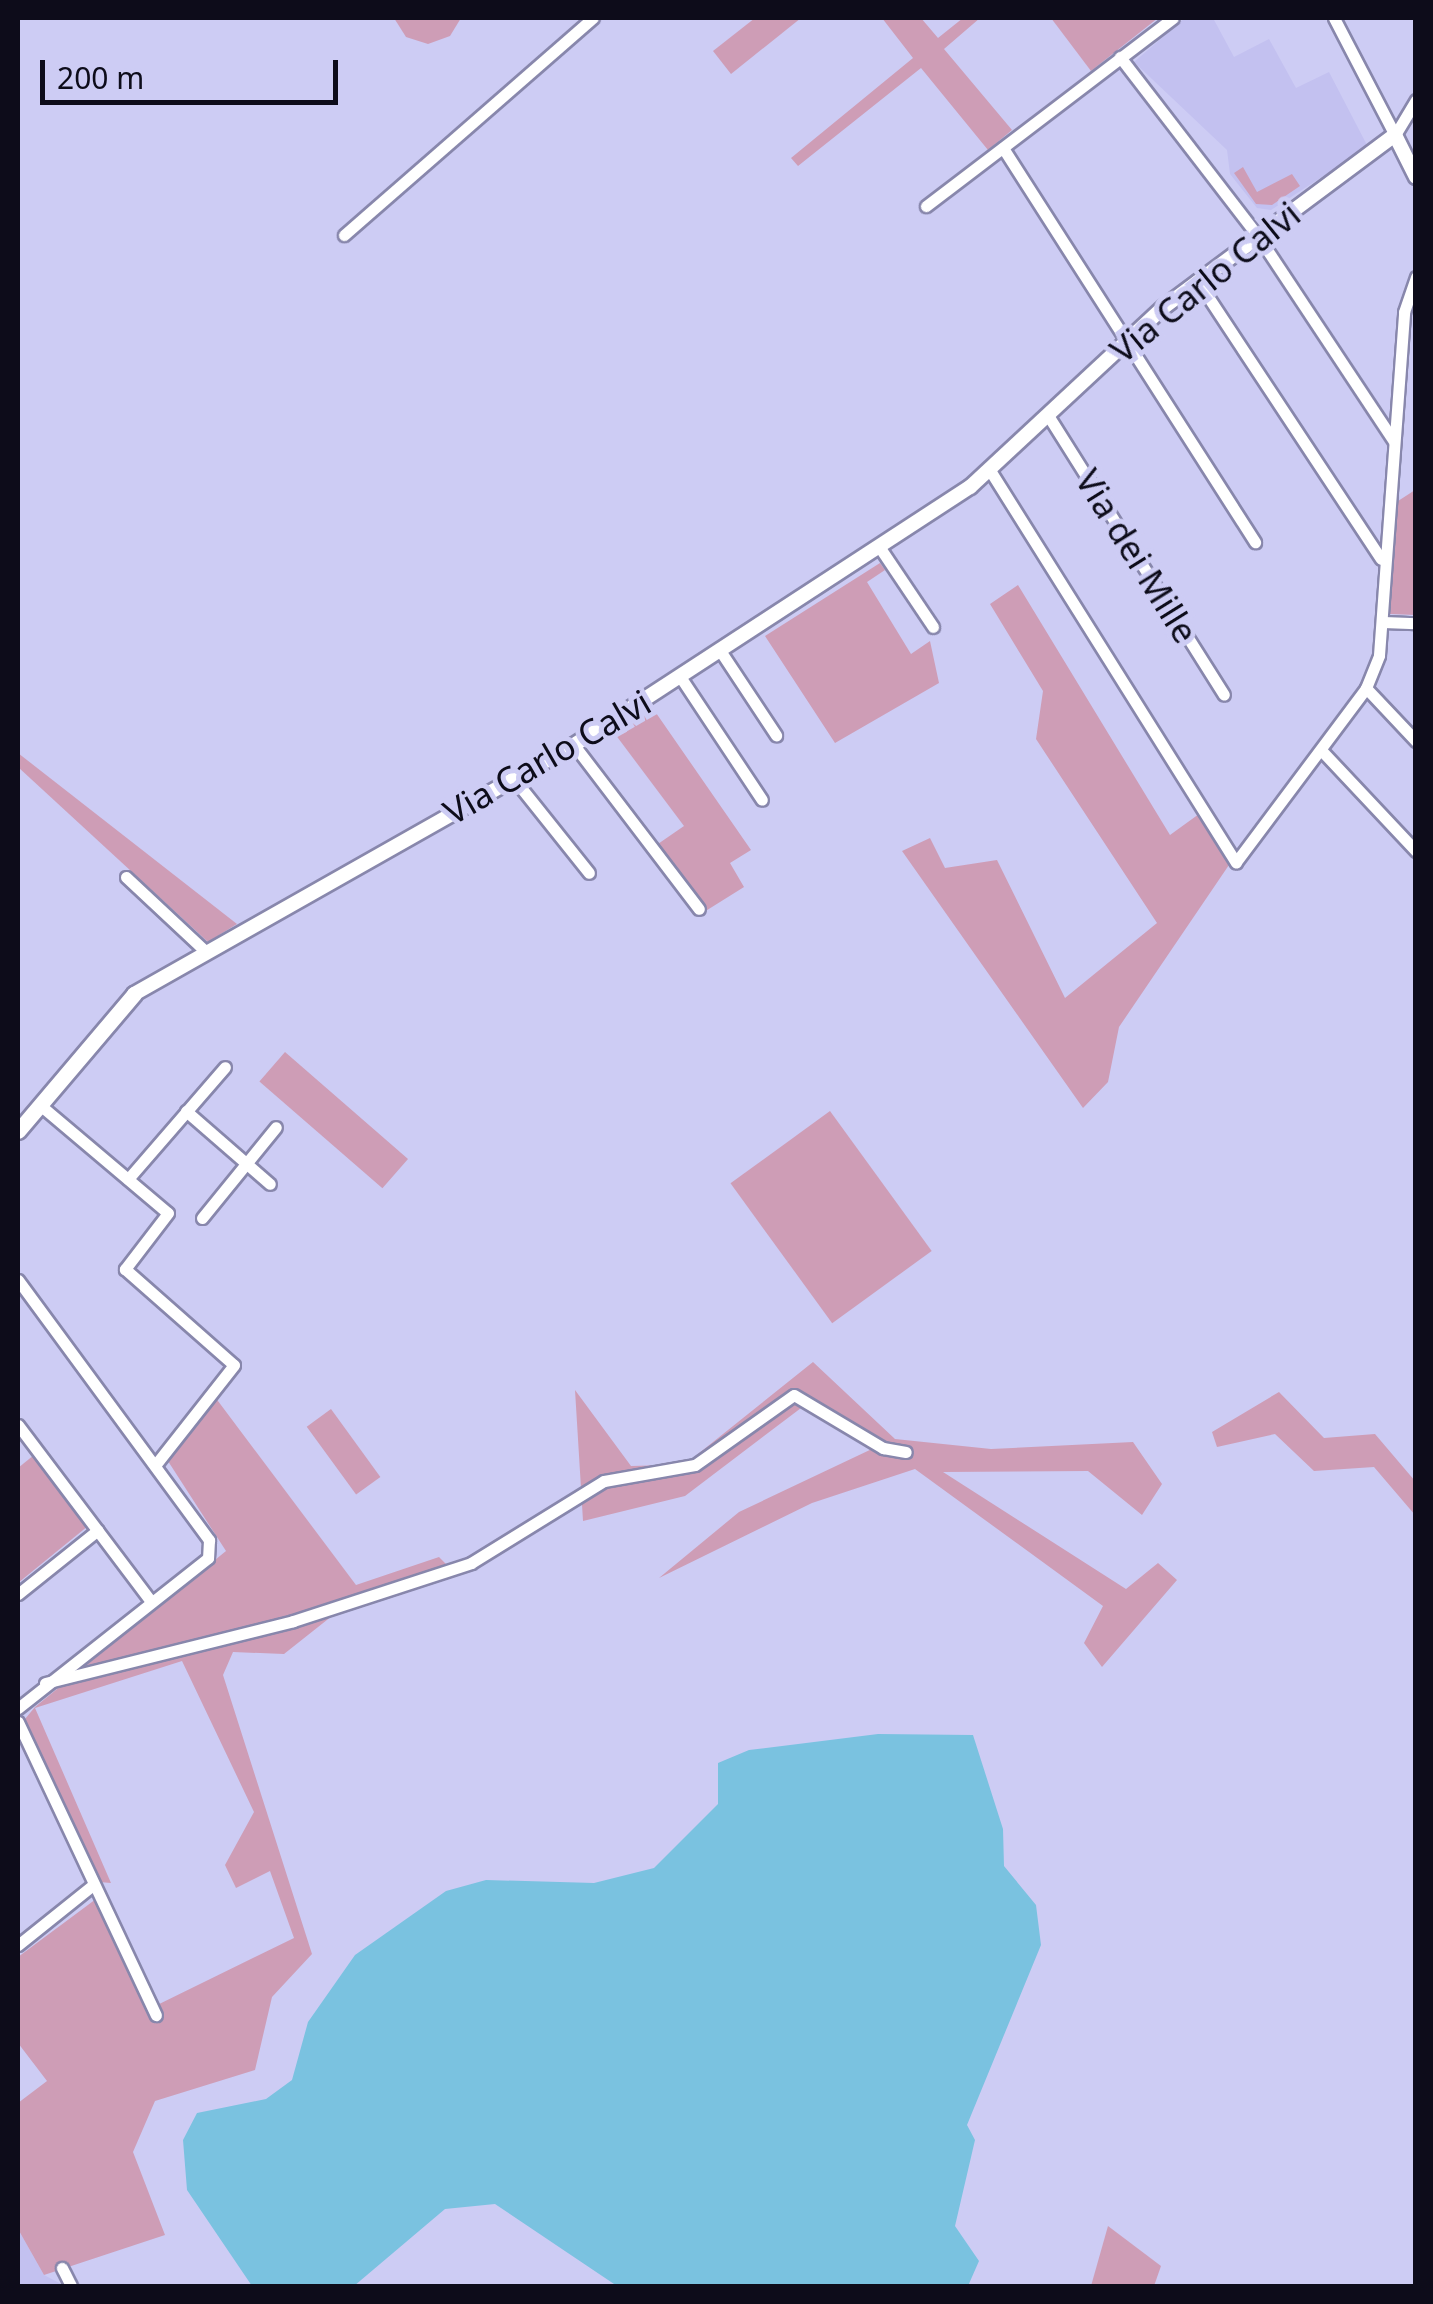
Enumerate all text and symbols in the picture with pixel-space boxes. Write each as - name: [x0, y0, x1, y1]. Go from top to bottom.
- scale bar: [45, 40, 342, 102]
- text: 200 m: [57, 57, 144, 98]
- street label: Via Carlo Calvi: [1102, 193, 1308, 371]
- street label: Via dei Mille: [1067, 461, 1207, 651]
- street label: Via Carlo Calvi: [436, 681, 658, 833]

